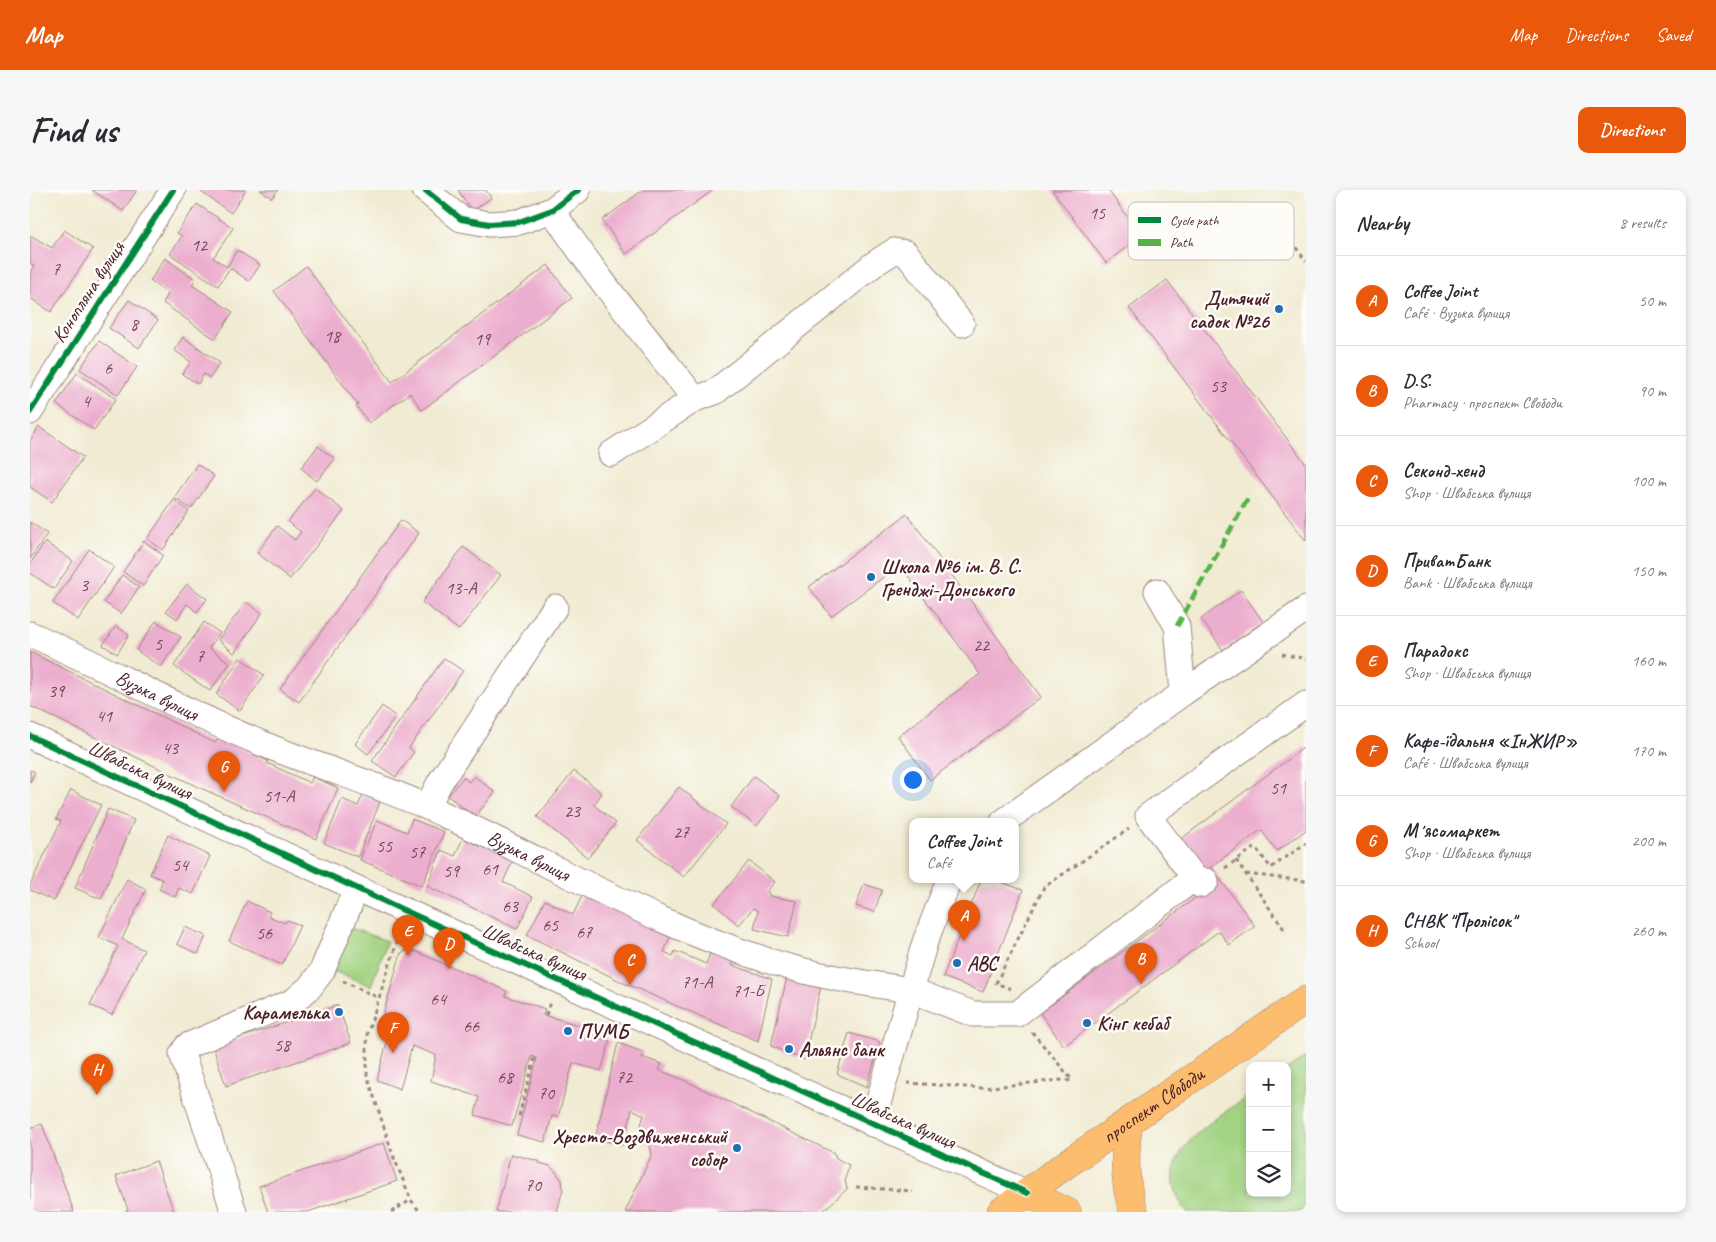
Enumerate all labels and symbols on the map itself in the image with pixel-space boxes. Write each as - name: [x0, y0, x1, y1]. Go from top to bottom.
- house number: 15: [1089, 202, 1106, 224]
- legend: [1128, 202, 1294, 260]
- text: Cycle path: [1170, 212, 1219, 229]
- house number: 12: [191, 234, 209, 256]
- text: Path: [1170, 234, 1194, 251]
- street label: Конопляна вулиця: [46, 236, 130, 347]
- house number: 7: [52, 258, 61, 280]
- place label: Дитячий садок №26: [1190, 286, 1271, 334]
- marker: Дитячий садок №26: [1273, 303, 1285, 315]
- house number: 8: [130, 313, 140, 335]
- house number: 18: [324, 325, 342, 347]
- house number: 19: [474, 328, 492, 350]
- house number: 6: [104, 357, 113, 379]
- house number: 53: [1210, 375, 1228, 397]
- house number: 4: [82, 390, 92, 412]
- place label: Школа №6 ім. В. С. Гренджі-Донського: [881, 554, 1022, 602]
- marker: Школа №6 ім. В. С. Гренджі-Донського: [865, 571, 877, 583]
- house number: 3: [80, 574, 90, 596]
- house number: 13-А: [445, 577, 478, 599]
- house number: 5: [154, 633, 163, 655]
- house number: 22: [973, 634, 991, 656]
- house number: 7: [196, 645, 205, 667]
- street label: Вузька вулиця: [112, 664, 204, 727]
- house number: 39: [48, 680, 66, 702]
- house number: 41: [96, 705, 113, 727]
- street label: Швабська вулиця: [84, 735, 198, 806]
- house number: 43: [162, 737, 180, 759]
- pin: G: [208, 751, 240, 792]
- your location: [900, 767, 926, 793]
- house number: 51: [1270, 777, 1287, 799]
- house number: 51-А: [263, 785, 296, 807]
- house number: 23: [564, 800, 582, 822]
- house number: 27: [673, 821, 690, 843]
- street label: Вузька вулиця: [483, 825, 575, 887]
- house number: 55: [376, 835, 393, 857]
- house number: 57: [409, 841, 426, 863]
- house number: 54: [172, 854, 190, 876]
- house number: 61: [482, 858, 499, 880]
- house number: 59: [443, 860, 461, 882]
- house number: 63: [502, 895, 520, 917]
- pin: A: [948, 900, 980, 941]
- house number: 65: [542, 914, 559, 936]
- pin: E: [392, 915, 424, 956]
- street label: Швабська вулиця: [478, 918, 592, 987]
- house number: 67: [576, 921, 593, 943]
- house number: 56: [256, 922, 273, 944]
- pin: D: [433, 928, 465, 969]
- pin: B: [1125, 943, 1157, 984]
- pin: C: [614, 944, 646, 985]
- place label: ABC: [967, 951, 1000, 976]
- marker: ABC: [951, 957, 963, 969]
- house number: 71-А: [681, 971, 714, 993]
- house number: 71-Б: [732, 980, 766, 1002]
- house number: 64: [430, 988, 448, 1010]
- place label: Карамелька: [243, 1000, 331, 1025]
- marker: Карамелька: [333, 1006, 345, 1018]
- place label: Кінг кебаб: [1097, 1011, 1172, 1036]
- pin: F: [377, 1012, 409, 1053]
- house number: 66: [463, 1015, 480, 1037]
- marker: Кінг кебаб: [1081, 1017, 1093, 1029]
- place label: ПУМБ: [578, 1019, 631, 1044]
- marker: ПУМБ: [562, 1025, 574, 1037]
- house number: 58: [274, 1034, 292, 1056]
- place label: Альянс банк: [799, 1037, 886, 1062]
- marker: Альянс банк: [783, 1043, 795, 1055]
- pin: H: [81, 1054, 113, 1095]
- street label: проспект Свободи: [1097, 1061, 1210, 1148]
- house number: 68: [497, 1066, 515, 1088]
- house number: 72: [616, 1066, 634, 1088]
- house number: 70: [538, 1082, 556, 1104]
- street label: Швабська вулиця: [847, 1086, 961, 1155]
- place label: Хресто-Воздвиженський собор: [553, 1124, 729, 1172]
- marker: Хресто-Воздвиженський собор: [731, 1142, 743, 1154]
- house number: 70: [525, 1174, 543, 1196]

